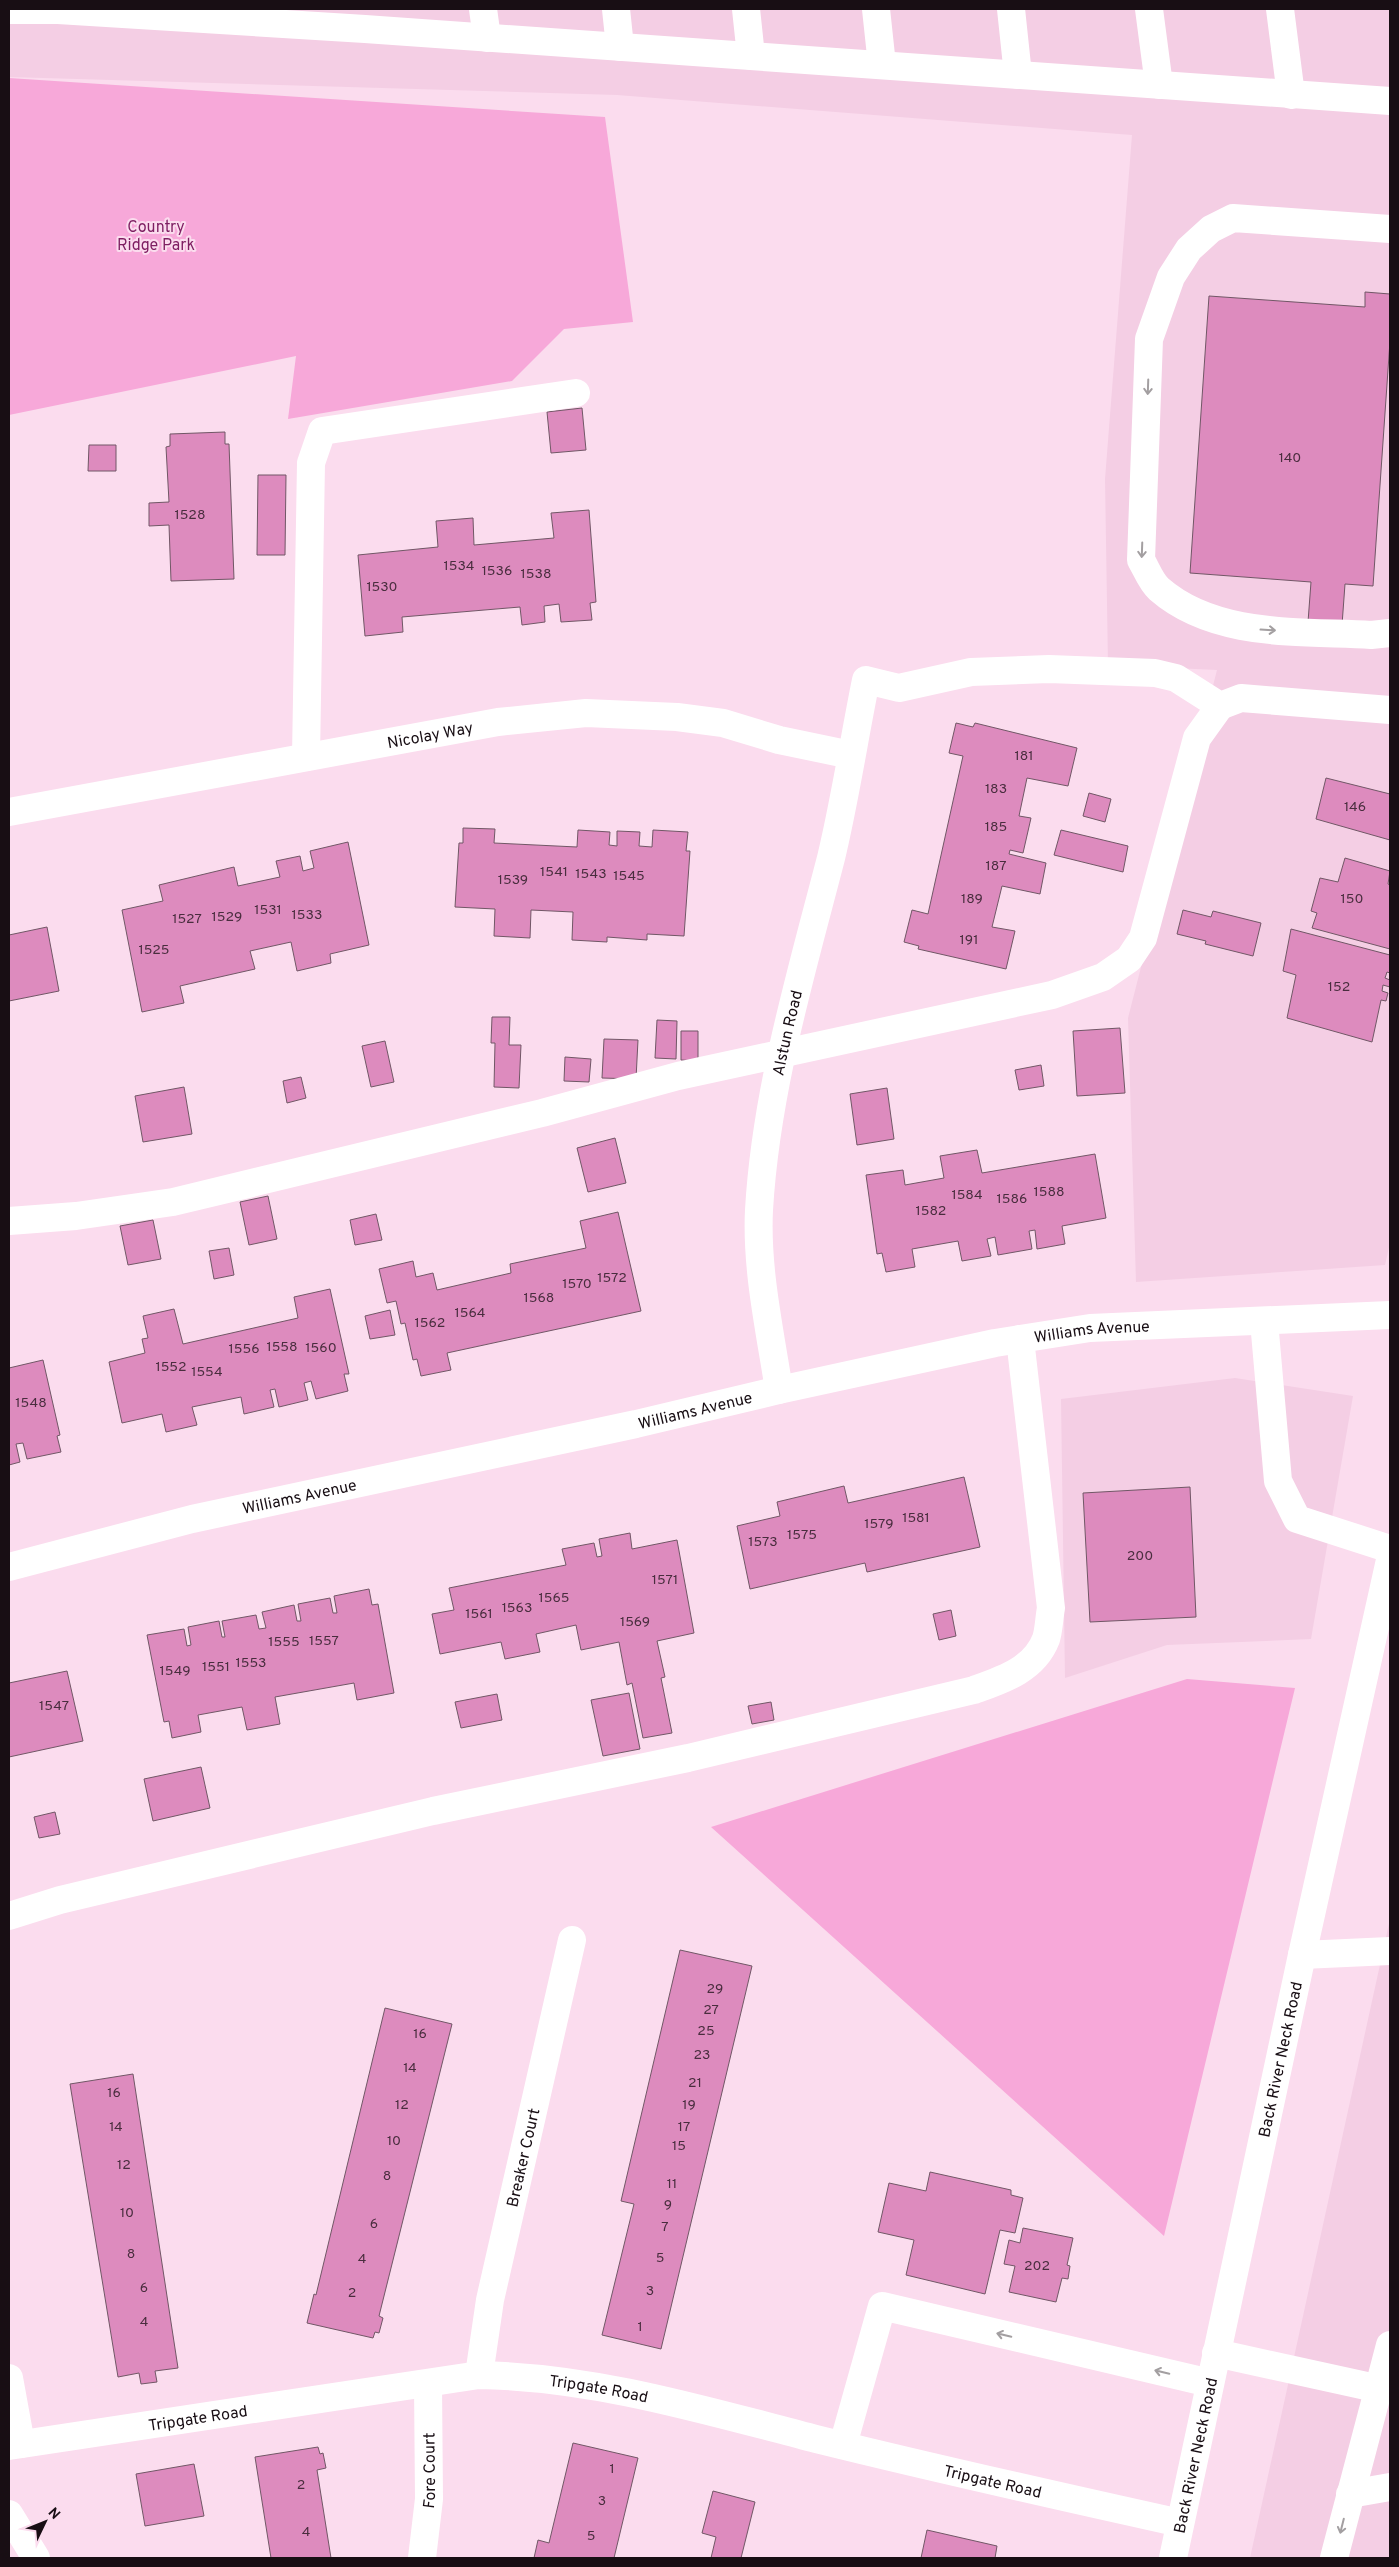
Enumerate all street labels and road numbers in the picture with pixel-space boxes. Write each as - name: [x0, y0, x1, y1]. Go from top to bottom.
- street label: Nicolay Way: [386, 719, 475, 754]
- street label: Alstun Road: [769, 988, 808, 1078]
- street label: Williams Avenue: [1033, 1317, 1150, 1349]
- street label: Williams Avenue: [637, 1389, 755, 1435]
- street label: Williams Avenue: [241, 1476, 359, 1520]
- street label: Back River Neck Road: [1255, 1980, 1308, 2139]
- street label: Breaker Court: [503, 2106, 545, 2209]
- street label: Tripgate Road: [548, 2372, 650, 2408]
- street label: Back River Neck Road: [1171, 2376, 1223, 2535]
- street label: Tripgate Road: [147, 2402, 249, 2437]
- street label: Fore Court: [420, 2432, 441, 2510]
- street label: Tripgate Road: [941, 2462, 1043, 2504]

